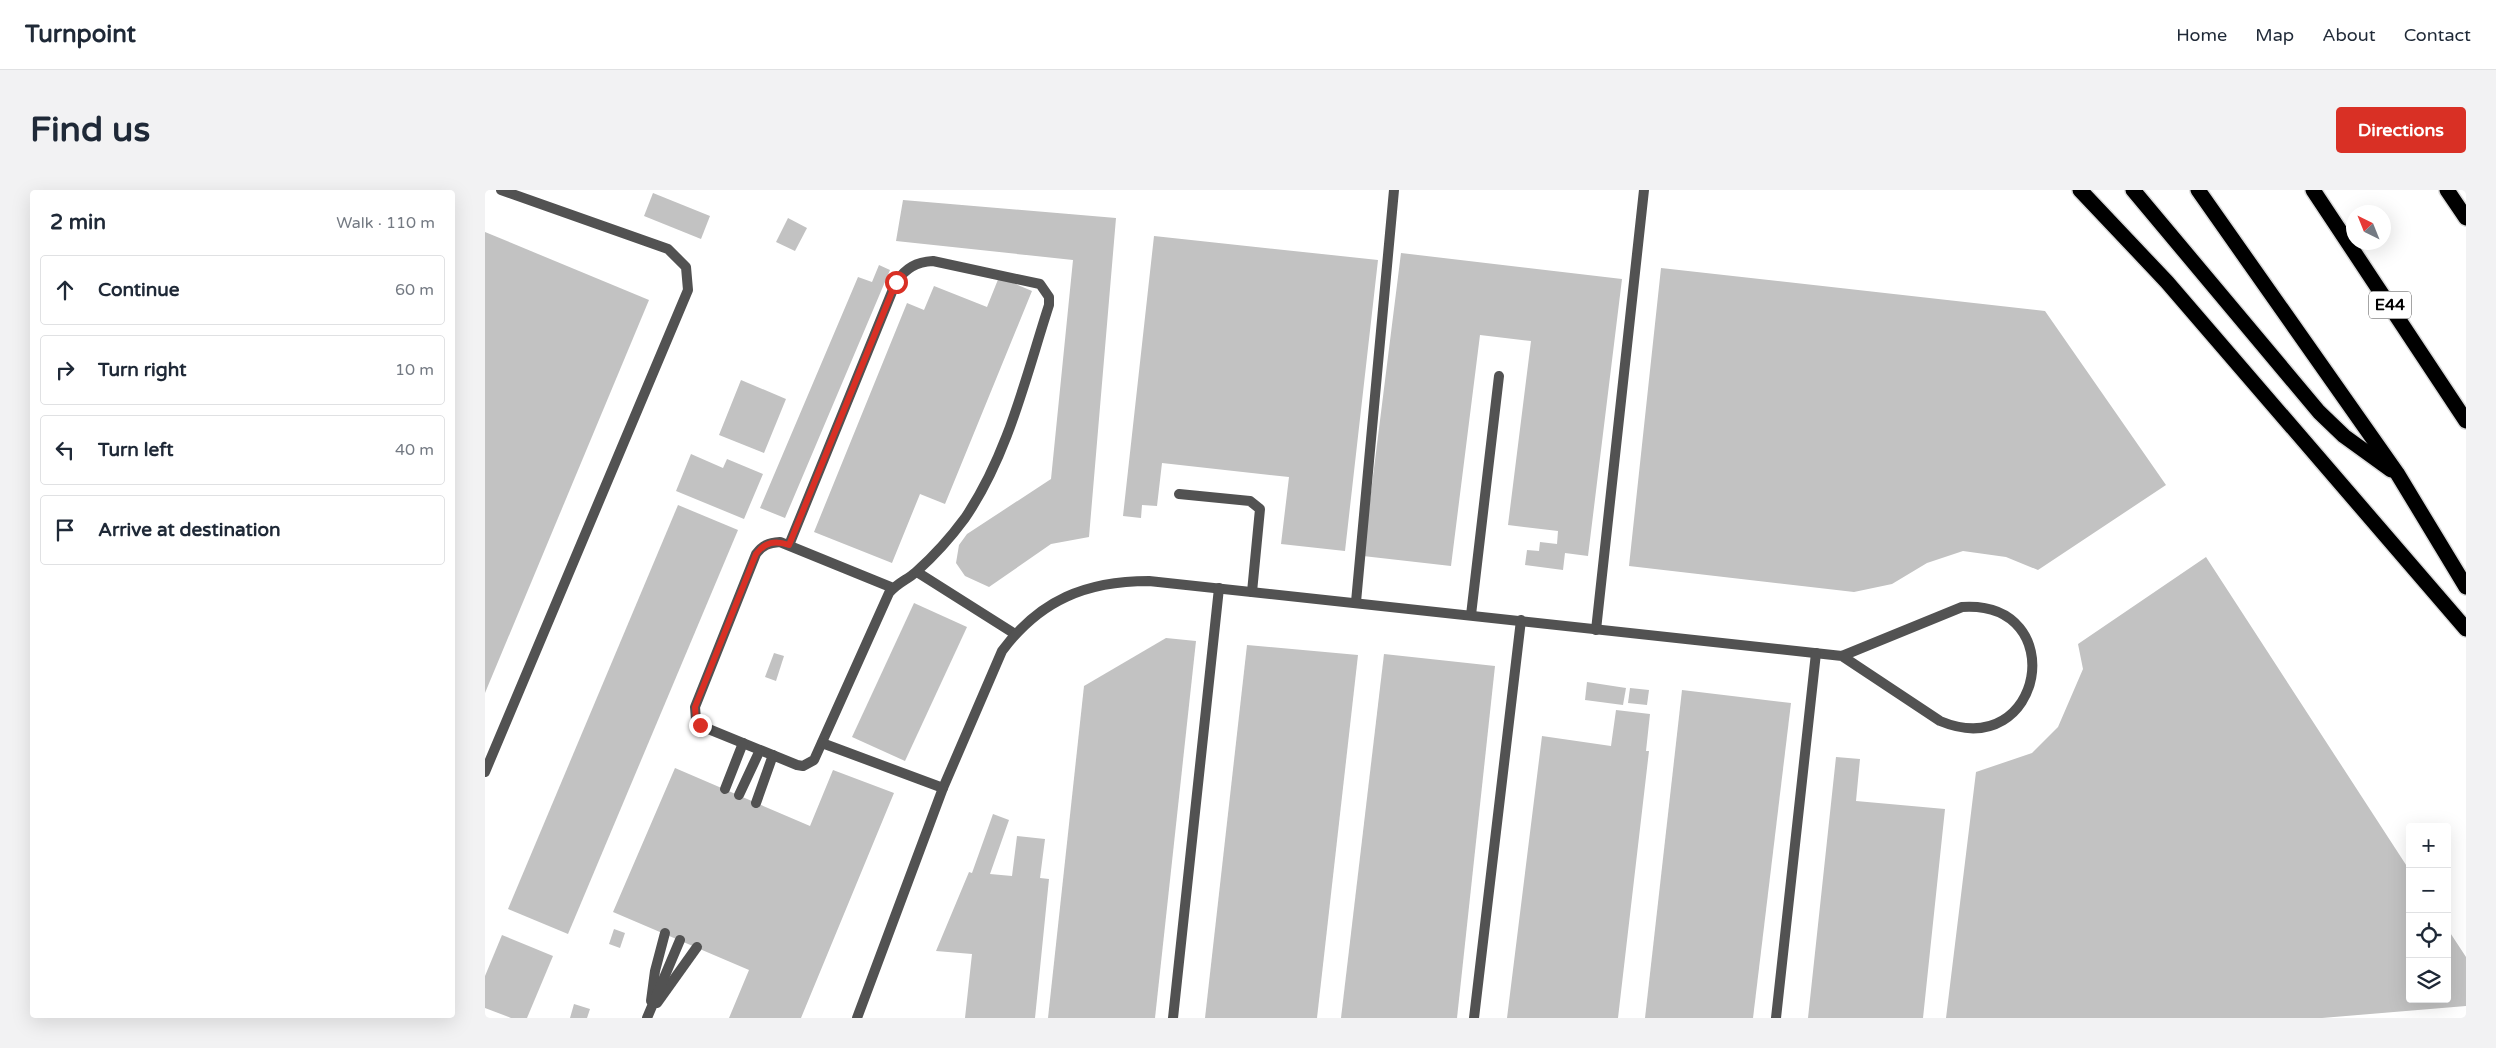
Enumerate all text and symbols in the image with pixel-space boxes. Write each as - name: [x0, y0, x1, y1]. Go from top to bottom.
- text: Turnpoint: [25, 20, 136, 49]
- text: Home: [2176, 24, 2227, 46]
- text: Map: [2255, 24, 2294, 46]
- text: About: [2322, 24, 2376, 46]
- text: Contact: [2404, 24, 2471, 46]
- button: Directions: [2336, 107, 2466, 153]
- text: Find us: [30, 109, 150, 151]
- north arrow: [2346, 205, 2391, 250]
- text: 2 min: [50, 210, 106, 235]
- text: Walk · 110 m: [336, 213, 435, 233]
- route start: [885, 271, 908, 294]
- icon: ahead: [51, 276, 79, 304]
- text: Continue: [98, 279, 180, 301]
- text: 60 m: [395, 280, 434, 300]
- road number: E44: [2369, 292, 2411, 318]
- icon: right: [51, 356, 79, 384]
- text: Turn right: [98, 359, 186, 381]
- text: 10 m: [395, 360, 434, 380]
- icon: left: [51, 436, 79, 464]
- text: Turn left: [98, 439, 174, 461]
- text: 40 m: [395, 440, 434, 460]
- icon: arrive: [51, 516, 79, 544]
- text: Arrive at destination: [98, 519, 281, 541]
- route end: [689, 714, 712, 737]
- map controls: [2406, 823, 2451, 1003]
- button: +: [2406, 823, 2451, 868]
- button: −: [2406, 868, 2451, 913]
- button: locate: [2406, 913, 2451, 958]
- button: layers: [2406, 958, 2451, 1003]

